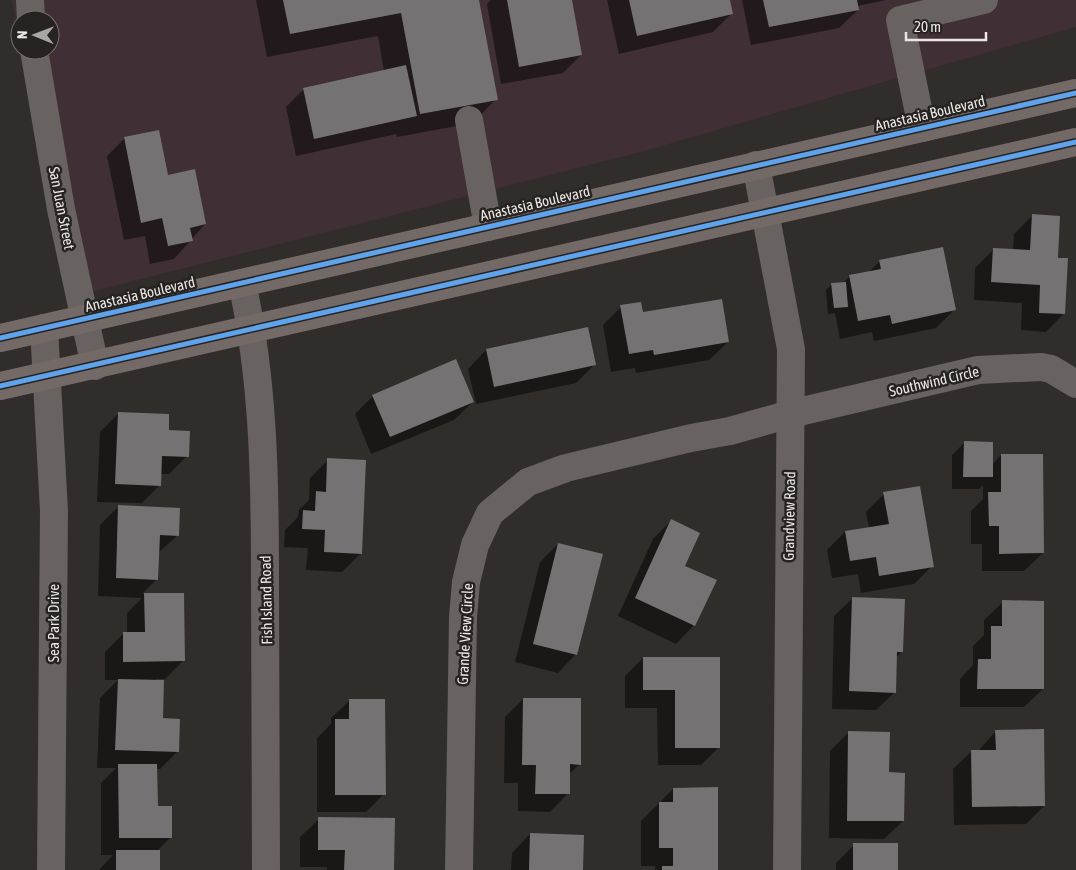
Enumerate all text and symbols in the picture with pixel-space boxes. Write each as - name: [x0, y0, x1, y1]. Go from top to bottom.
- north arrow: [10, 10, 60, 60]
- scale bar: [906, 10, 986, 42]
- text: 20 m: [914, 18, 941, 35]
- text: N: [14, 31, 30, 39]
- street label: Anastasia Boulevard: [873, 92, 987, 134]
- street label: San Juan Street: [46, 165, 78, 251]
- street label: Anastasia Boulevard: [478, 182, 592, 224]
- street label: Anastasia Boulevard: [83, 273, 197, 315]
- street label: Southwind Circle: [887, 362, 981, 400]
- street label: Grandview Road: [780, 471, 798, 561]
- street label: Fish Island Road: [257, 555, 275, 645]
- street label: Grande View Circle: [454, 583, 476, 685]
- street label: Sea Park Drive: [45, 584, 62, 662]

